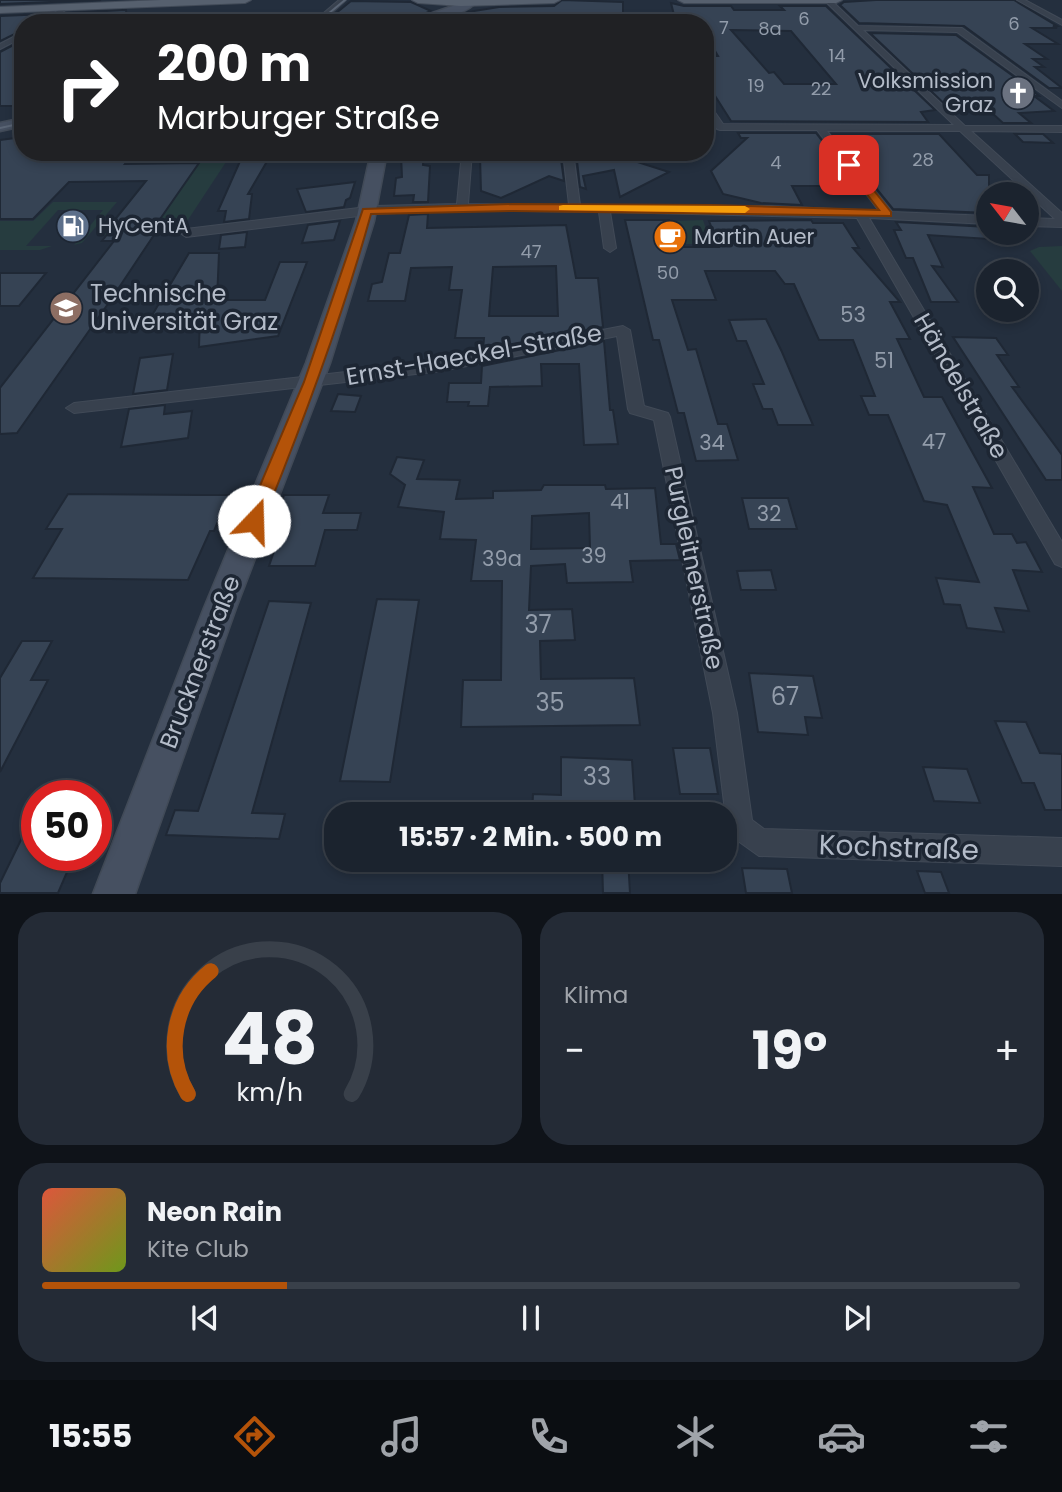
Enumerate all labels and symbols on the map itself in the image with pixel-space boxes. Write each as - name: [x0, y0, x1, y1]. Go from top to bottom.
- house number: 6: [798, 6, 810, 31]
- house number: 6: [1008, 11, 1020, 36]
- house number: 7: [719, 15, 729, 40]
- house number: 8a: [758, 16, 782, 41]
- house number: 14: [828, 43, 846, 68]
- place label: Volksmission Graz: [858, 66, 993, 119]
- house number: 19: [747, 73, 765, 98]
- church icon: Volksmission Graz: [999, 74, 1037, 112]
- house number: 22: [811, 76, 831, 101]
- pin: [819, 135, 879, 195]
- house number: 28: [912, 147, 934, 172]
- house number: 4: [770, 150, 782, 175]
- north arrow: [976, 182, 1040, 245]
- fuel station icon: HyCentA: [54, 207, 92, 245]
- place label: HyCentA: [98, 211, 189, 240]
- cafe icon: Martin Auer: [651, 218, 689, 256]
- place label: Martin Auer: [694, 222, 815, 251]
- house number: 47: [520, 239, 542, 264]
- house number: 50: [657, 260, 679, 285]
- place label: Technische Universität Graz: [90, 277, 278, 338]
- school or university icon: Technische Universität Graz: [47, 289, 85, 327]
- house number: 53: [840, 300, 866, 329]
- street label: Händelstraße: [906, 307, 1016, 465]
- street label: Ernst-Haeckel-Straße: [344, 316, 604, 393]
- house number: 51: [874, 346, 894, 375]
- house number: 47: [922, 427, 946, 456]
- house number: 34: [699, 428, 725, 457]
- street label: Purgleitnerstraße: [657, 463, 732, 672]
- position arrow: [217, 484, 291, 558]
- house number: 41: [610, 487, 630, 516]
- house number: 32: [757, 499, 781, 528]
- house number: 39: [581, 541, 607, 570]
- house number: 39a: [482, 544, 522, 573]
- street label: Brucknerstraße: [151, 571, 248, 753]
- house number: 37: [524, 608, 552, 641]
- house number: 67: [771, 680, 799, 713]
- house number: 35: [535, 686, 565, 719]
- house number: 33: [583, 760, 611, 793]
- speed limit sign: 50: [21, 780, 112, 871]
- street label: Kochstraße: [818, 825, 980, 870]

